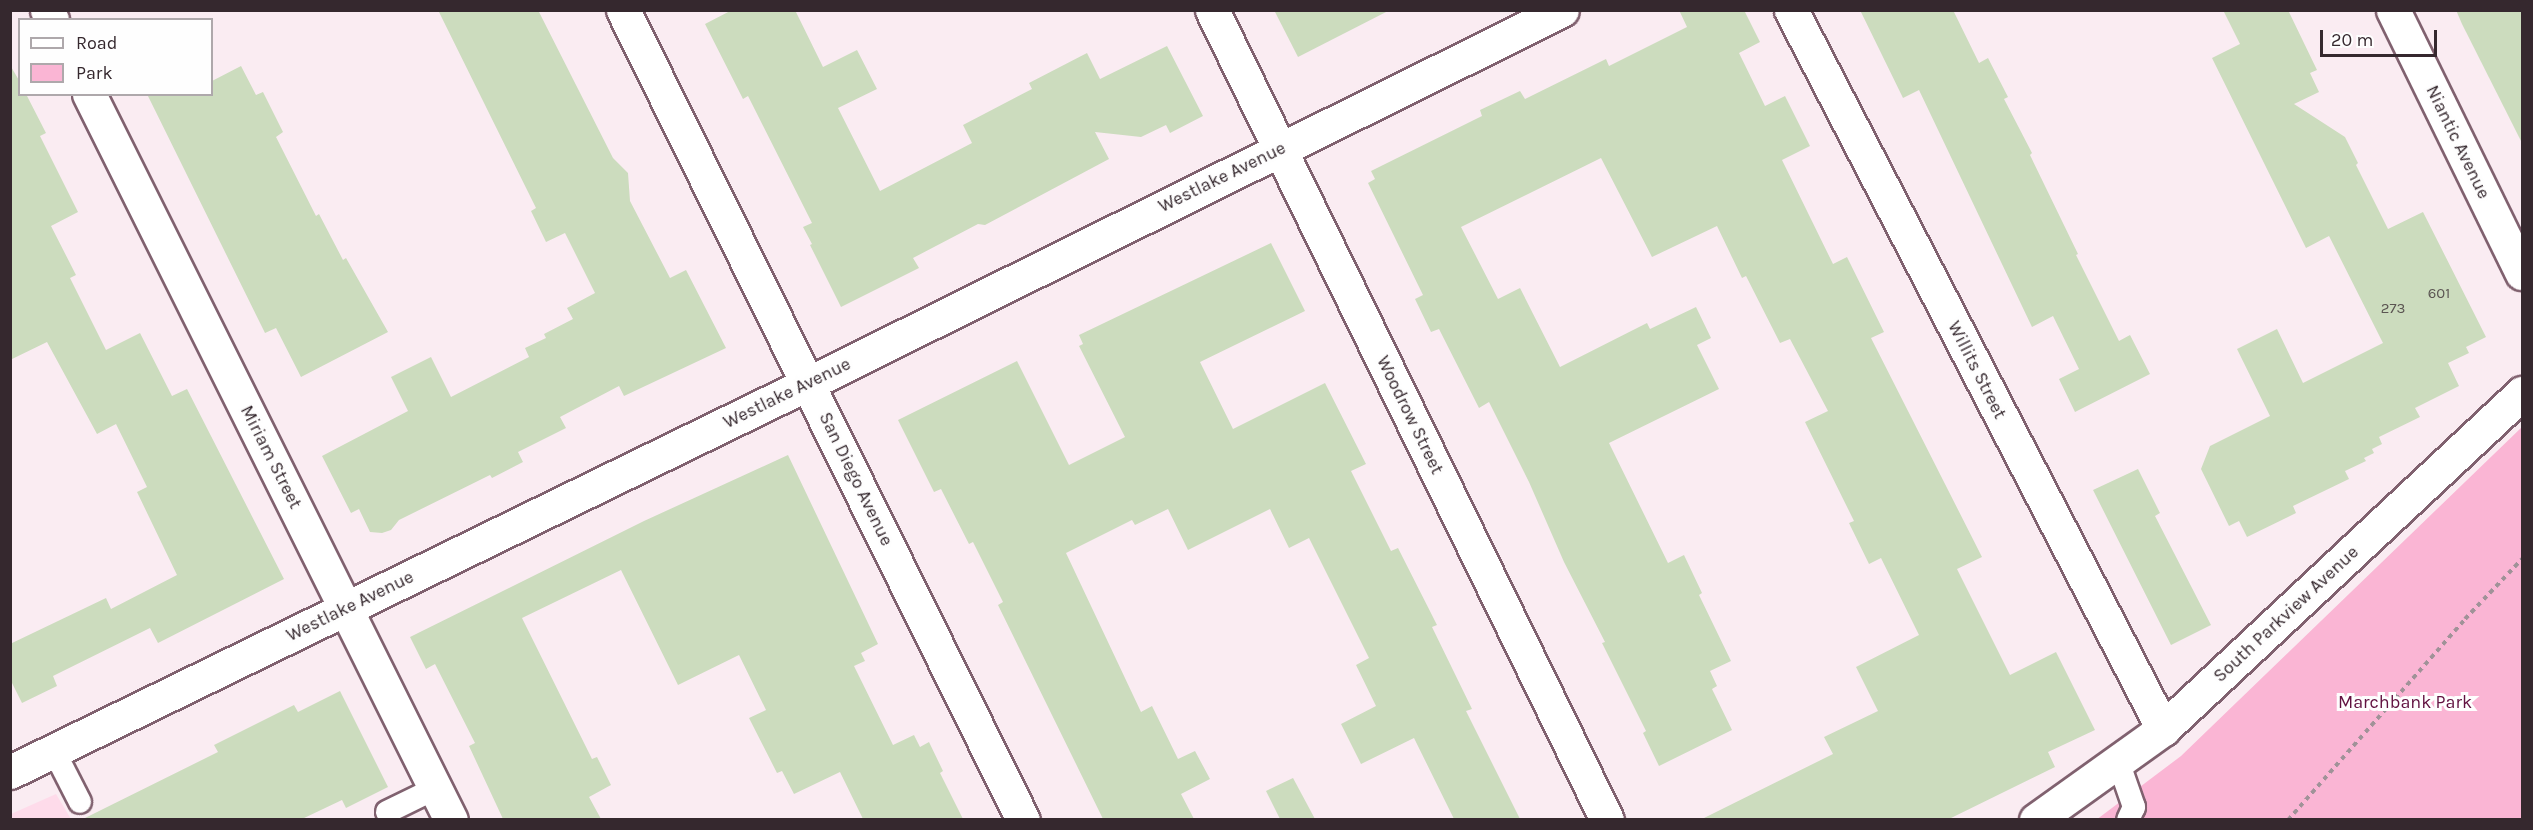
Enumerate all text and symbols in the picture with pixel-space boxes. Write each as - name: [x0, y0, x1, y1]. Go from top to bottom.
- legend: [18, 18, 213, 96]
- scale bar: [2323, 18, 2440, 56]
- text: 20 m: [2331, 29, 2373, 51]
- text: Road: [76, 32, 117, 54]
- text: Park: [76, 62, 113, 84]
- street label: Niantic Avenue: [2421, 82, 2495, 202]
- street label: Westlake Avenue: [1155, 137, 1289, 217]
- house number: 601: [2428, 285, 2450, 303]
- house number: 273: [2381, 300, 2405, 318]
- street label: Willits Street: [1943, 318, 2011, 422]
- street label: Woodrow Street: [1372, 352, 1448, 478]
- street label: Westlake Avenue: [720, 353, 854, 433]
- street label: Miriam Street: [236, 402, 306, 512]
- street label: San Diego Avenue: [814, 409, 898, 549]
- street label: South Parkview Avenue: [2209, 541, 2363, 687]
- street label: Westlake Avenue: [283, 566, 417, 646]
- park label: Marchbank Park: [2338, 691, 2472, 713]

